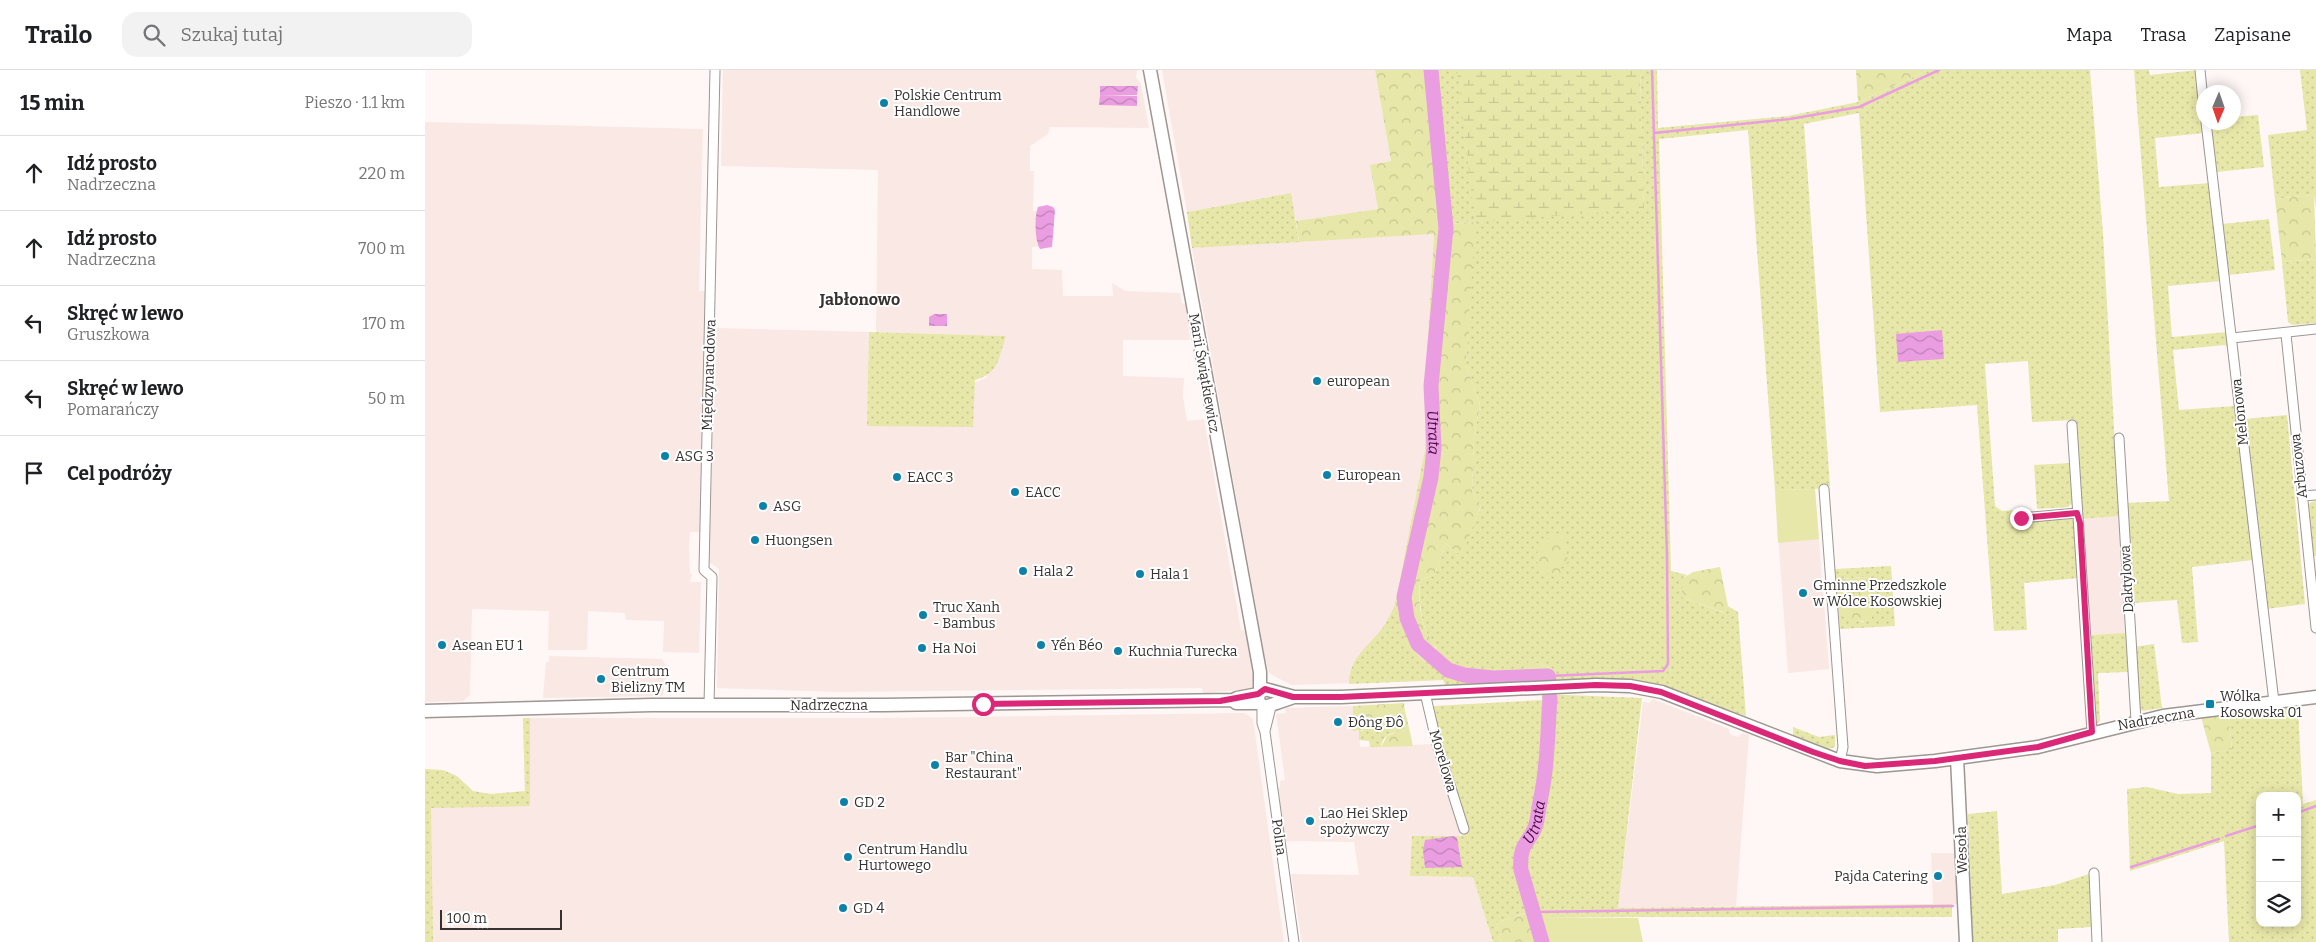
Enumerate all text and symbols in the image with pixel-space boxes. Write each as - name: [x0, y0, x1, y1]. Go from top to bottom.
- search box: [122, 12, 472, 57]
- text: Trailo: [25, 21, 92, 49]
- icon: search: [140, 21, 168, 49]
- text: Szukaj tutaj: [180, 23, 283, 46]
- text: Mapa: [2066, 24, 2112, 46]
- text: Trasa: [2140, 24, 2186, 46]
- text: Zapisane: [2214, 24, 2291, 46]
- north arrow: [2196, 85, 2241, 130]
- place label: Polskie Centrum Handlowe: [894, 87, 1002, 120]
- text: 15 min: [20, 90, 85, 116]
- text: Pieszo · 1.1 km: [305, 93, 405, 112]
- marker: Polskie Centrum Handlowe: [878, 97, 890, 109]
- text: Idź prosto: [67, 152, 157, 175]
- icon: ahead: [20, 159, 48, 187]
- text: 220 m: [359, 164, 405, 183]
- text: Nadrzeczna: [67, 175, 156, 194]
- text: Idź prosto: [67, 227, 157, 250]
- icon: ahead: [20, 234, 48, 262]
- text: 700 m: [358, 239, 405, 258]
- text: Nadrzeczna: [67, 250, 156, 269]
- district label: Jabłonowo: [819, 290, 900, 309]
- text: Skręć w lewo: [67, 302, 184, 325]
- icon: left: [20, 309, 48, 337]
- street label: Marii Świątkiewicz: [1185, 312, 1224, 434]
- text: 170 m: [362, 314, 405, 333]
- street label: Międzynarodowa: [699, 319, 719, 431]
- text: Gruszkowa: [67, 325, 150, 344]
- place label: european: [1327, 373, 1390, 390]
- marker: european: [1311, 375, 1323, 387]
- text: Skręć w lewo: [67, 377, 184, 400]
- street label: Melonowa: [2228, 377, 2252, 446]
- icon: left: [20, 384, 48, 412]
- text: 50 m: [368, 389, 405, 408]
- text: Pomarańczy: [67, 400, 159, 419]
- water label: Utrata: [1423, 410, 1443, 456]
- street label: Arbuzowa: [2287, 432, 2311, 499]
- place label: ASG 3: [675, 448, 714, 465]
- marker: ASG 3: [659, 450, 671, 462]
- icon: arrive: [20, 459, 48, 487]
- text: Cel podróży: [67, 462, 172, 485]
- place label: European: [1337, 467, 1401, 484]
- place label: EACC 3: [907, 469, 954, 486]
- marker: European: [1321, 469, 1333, 481]
- marker: EACC 3: [891, 471, 903, 483]
- place label: EACC: [1025, 484, 1061, 501]
- marker: EACC: [1009, 486, 1021, 498]
- place label: ASG: [773, 498, 801, 515]
- marker: ASG: [757, 500, 769, 512]
- route end: [2010, 507, 2033, 530]
- place label: Huongsen: [765, 532, 833, 549]
- marker: Huongsen: [749, 534, 761, 546]
- street label: Daktylowa: [2117, 544, 2137, 613]
- place label: Hala 2: [1033, 563, 1074, 580]
- marker: Hala 2: [1017, 565, 1029, 577]
- place label: Hala 1: [1150, 566, 1189, 583]
- marker: Hala 1: [1134, 568, 1146, 580]
- place label: Gminne Przedszkole w Wólce Kosowskiej: [1812, 577, 1947, 610]
- marker: Gminne Przedszkole w Wólce Kosowskiej: [1797, 587, 1809, 599]
- place label: Truc Xanh - Bambus: [933, 599, 1000, 632]
- marker: Truc Xanh - Bambus: [917, 609, 929, 621]
- place label: Yến Béo: [1051, 636, 1103, 654]
- place label: Asean EU 1: [452, 637, 523, 654]
- marker: Asean EU 1: [436, 639, 448, 651]
- marker: Yến Béo: [1035, 639, 1047, 651]
- place label: Ha Noi: [932, 640, 976, 657]
- marker: Ha Noi: [916, 642, 928, 654]
- place label: Kuchnia Turecka: [1128, 643, 1238, 660]
- marker: Kuchnia Turecka: [1112, 645, 1124, 657]
- place label: Centrum Bielizny TM: [611, 663, 686, 696]
- marker: Centrum Bielizny TM: [595, 673, 607, 685]
- place label: Wólka Kosowska 01: [2220, 688, 2302, 721]
- route start: [972, 693, 995, 716]
- street label: Nadrzeczna: [790, 697, 868, 714]
- marker: Wólka Kosowska 01: [2204, 698, 2216, 710]
- street label: Nadrzeczna: [2116, 704, 2196, 734]
- place label: Đông Đô: [1348, 714, 1404, 731]
- marker: Đông Đô: [1332, 716, 1344, 728]
- street label: Morelowa: [1425, 728, 1461, 795]
- place label: Bar "China Restaurant": [945, 749, 1022, 782]
- marker: Bar "China Restaurant": [929, 759, 941, 771]
- map controls: [2256, 792, 2301, 927]
- button: +: [2256, 792, 2301, 837]
- place label: GD 2: [854, 794, 885, 811]
- marker: GD 2: [838, 796, 850, 808]
- water label: Utrata: [1519, 799, 1549, 848]
- place label: Lao Hei Sklep spożywczy: [1320, 805, 1408, 838]
- marker: Lao Hei Sklep spożywczy: [1304, 815, 1316, 827]
- street label: Polna: [1268, 818, 1290, 857]
- street label: Wesoła: [1953, 825, 1971, 874]
- button: −: [2256, 837, 2301, 882]
- place label: Centrum Handlu Hurtowego: [858, 841, 968, 874]
- marker: Centrum Handlu Hurtowego: [842, 851, 854, 863]
- place label: Pajda Catering: [1834, 868, 1928, 885]
- marker: Pajda Catering: [1932, 870, 1944, 882]
- button: layers: [2256, 882, 2301, 927]
- place label: GD 4: [853, 900, 884, 917]
- marker: GD 4: [837, 902, 849, 914]
- scale bar: [440, 907, 563, 930]
- text: 100 m: [447, 910, 487, 927]

